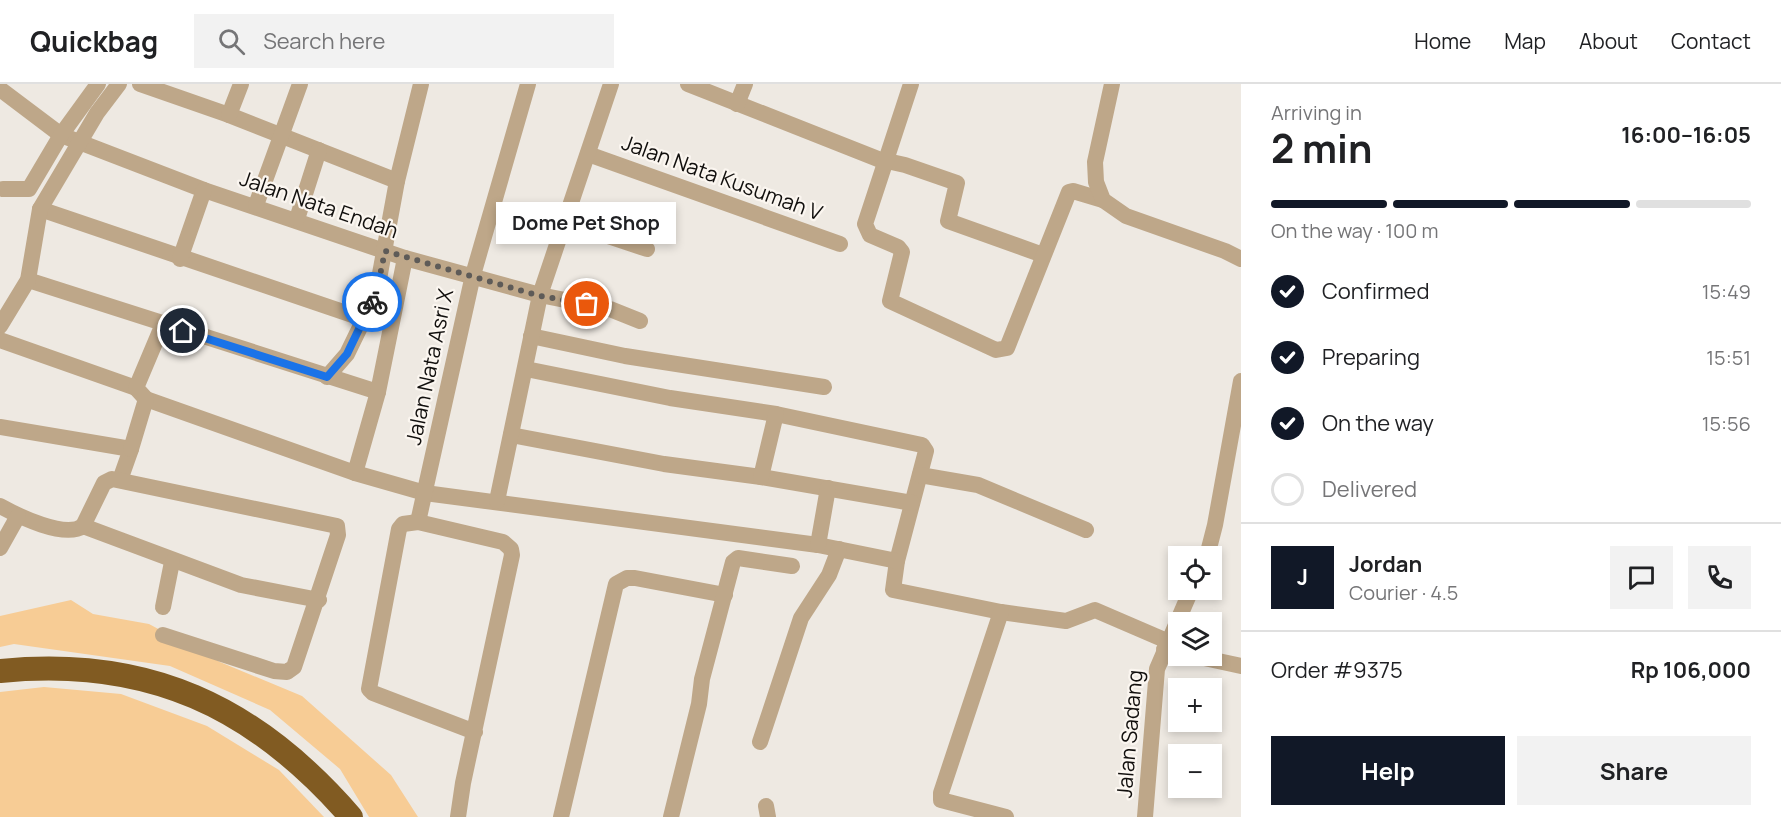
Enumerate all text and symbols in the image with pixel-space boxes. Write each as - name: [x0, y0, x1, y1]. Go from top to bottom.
- search box: [194, 14, 614, 68]
- text: Quickbag: [30, 22, 158, 60]
- icon: search: [215, 25, 248, 58]
- text: Search here: [263, 26, 385, 56]
- text: Home: [1414, 27, 1471, 55]
- text: Map: [1504, 27, 1546, 55]
- text: About: [1579, 27, 1638, 55]
- text: Contact: [1671, 27, 1751, 55]
- text: Arriving in: [1271, 99, 1362, 126]
- text: 16:00–16:05: [1621, 120, 1751, 150]
- text: 2 min: [1271, 121, 1372, 175]
- street label: Jalan Nata Kusumah V: [618, 128, 827, 226]
- street label: Jalan Nata Endah: [236, 164, 402, 244]
- callout: Dome Pet Shop: [497, 202, 677, 244]
- text: Dome Pet Shop: [512, 209, 660, 236]
- text: On the way · 100 m: [1271, 217, 1438, 244]
- courier: [342, 272, 402, 332]
- icon: check: [1271, 275, 1304, 308]
- text: Confirmed: [1322, 276, 1430, 306]
- pin: [561, 278, 612, 329]
- text: 15:49: [1702, 278, 1751, 305]
- icon: bike: [356, 286, 389, 319]
- street label: Jalan Nata Asri X: [399, 286, 459, 447]
- icon: bag: [570, 287, 603, 320]
- pin: [157, 305, 208, 356]
- icon: home: [166, 314, 199, 347]
- icon: check: [1271, 341, 1304, 374]
- text: Preparing: [1322, 342, 1420, 372]
- text: 15:51: [1706, 344, 1751, 371]
- icon: check: [1271, 407, 1304, 440]
- text: On the way: [1322, 408, 1434, 438]
- text: 15:56: [1702, 410, 1751, 437]
- text: Delivered: [1322, 474, 1417, 504]
- map controls: [1168, 546, 1222, 798]
- button: locate: [1168, 546, 1222, 600]
- button: chat: [1610, 546, 1673, 609]
- button: phone: [1688, 546, 1751, 609]
- text: Jordan: [1349, 549, 1422, 579]
- text: J: [1297, 562, 1308, 592]
- text: Courier · 4.5: [1349, 579, 1458, 606]
- button: layers: [1168, 612, 1222, 666]
- text: Order #9375: [1271, 655, 1403, 685]
- text: Rp 106,000: [1631, 655, 1751, 685]
- street label: Jalan Sadang: [1109, 669, 1149, 799]
- button: +: [1168, 678, 1222, 732]
- button: Help: [1271, 736, 1505, 805]
- button: Share: [1517, 736, 1751, 805]
- button: −: [1168, 744, 1222, 798]

